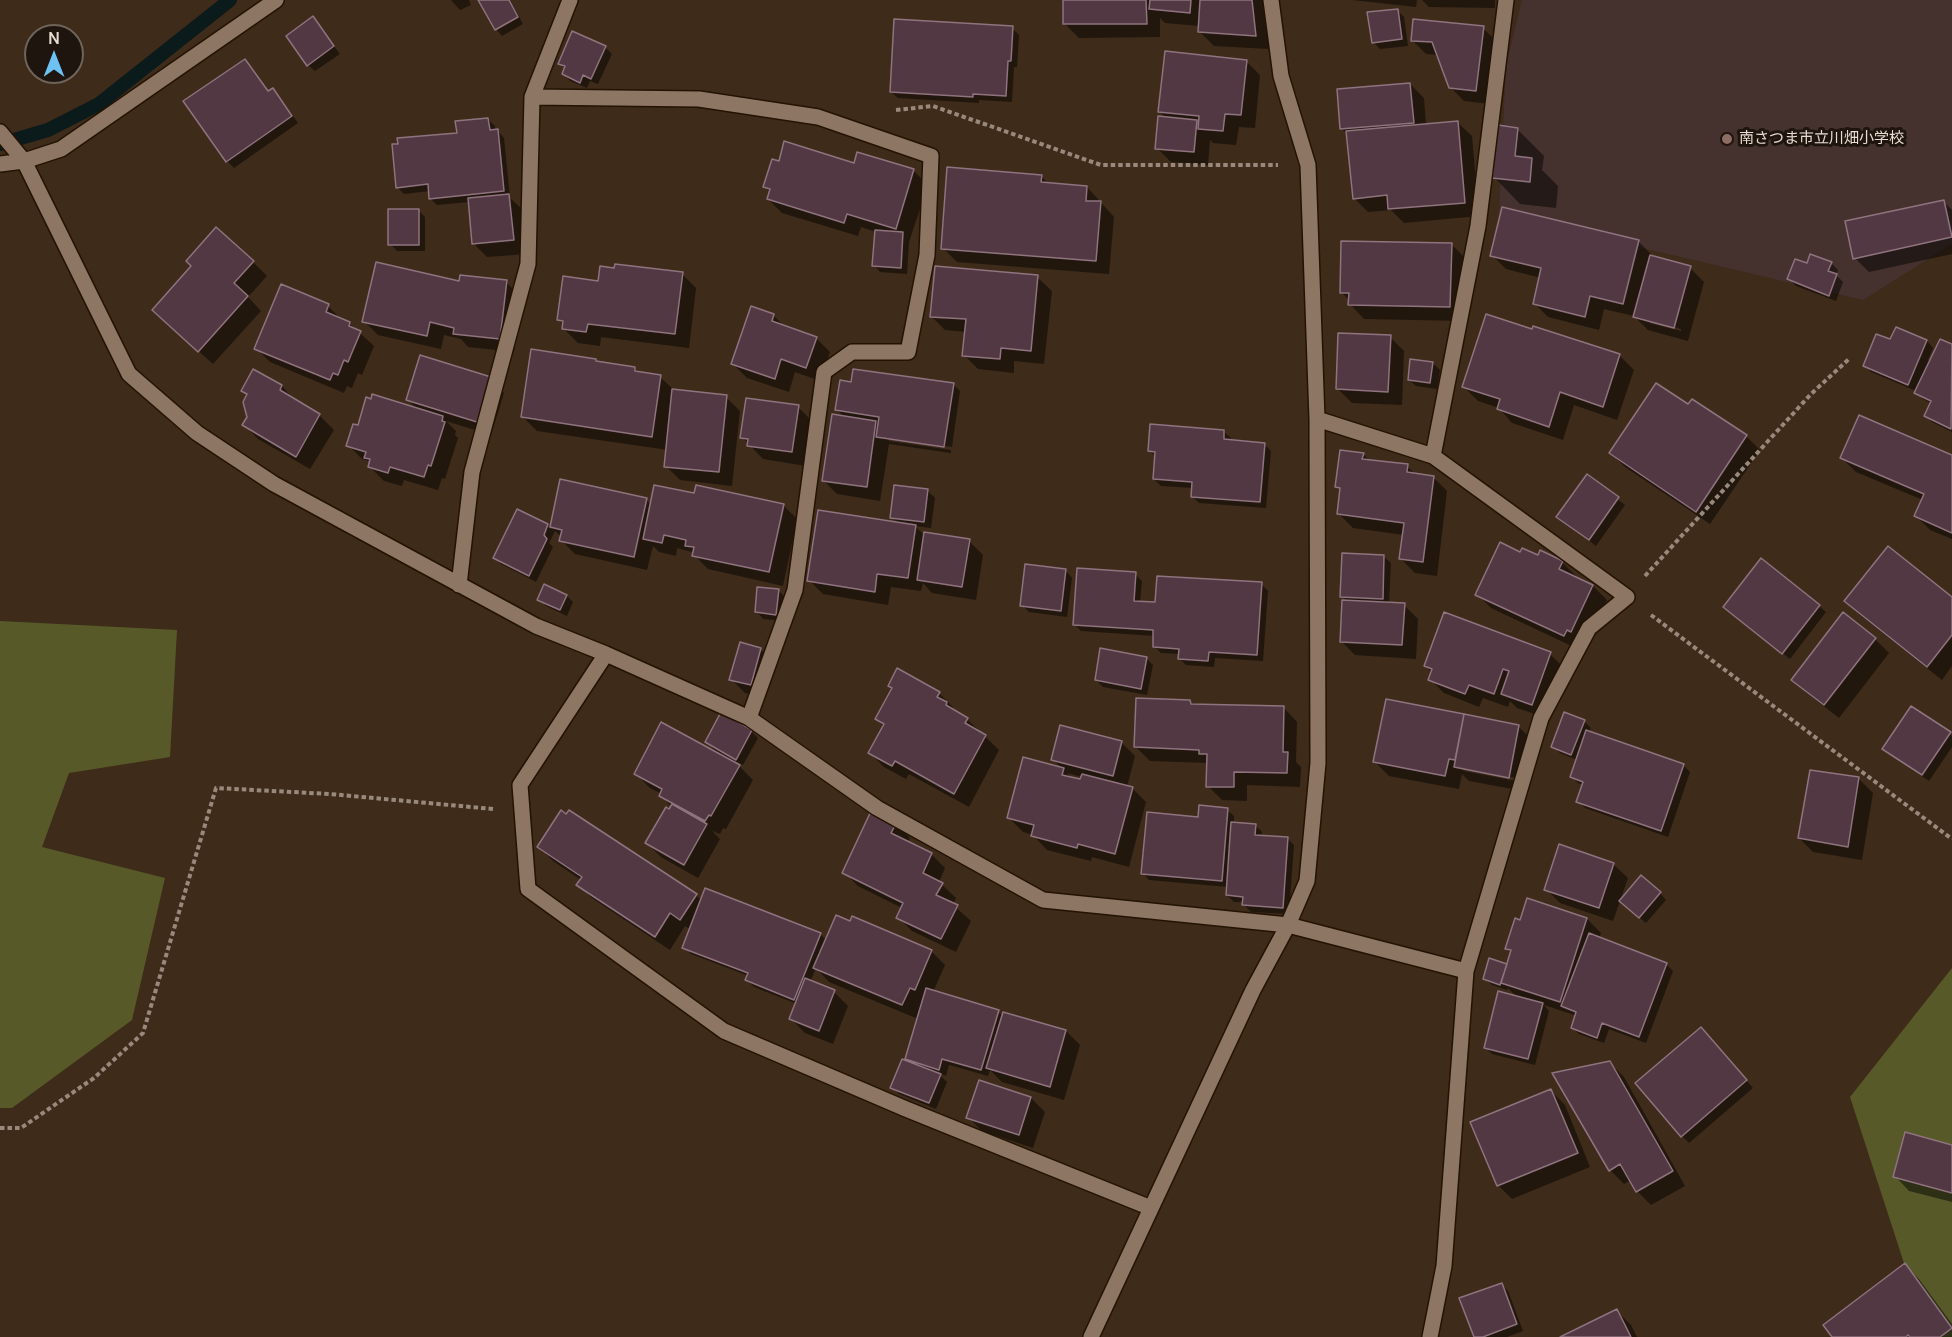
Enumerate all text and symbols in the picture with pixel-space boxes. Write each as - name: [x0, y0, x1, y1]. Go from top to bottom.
- north arrow: [24, 24, 84, 84]
- text: N: [48, 27, 60, 49]
- place label: 南さつま市立川畑小学校: [1739, 130, 1904, 148]
- marker: 南さつま市立川畑小学校: [1720, 132, 1734, 146]

